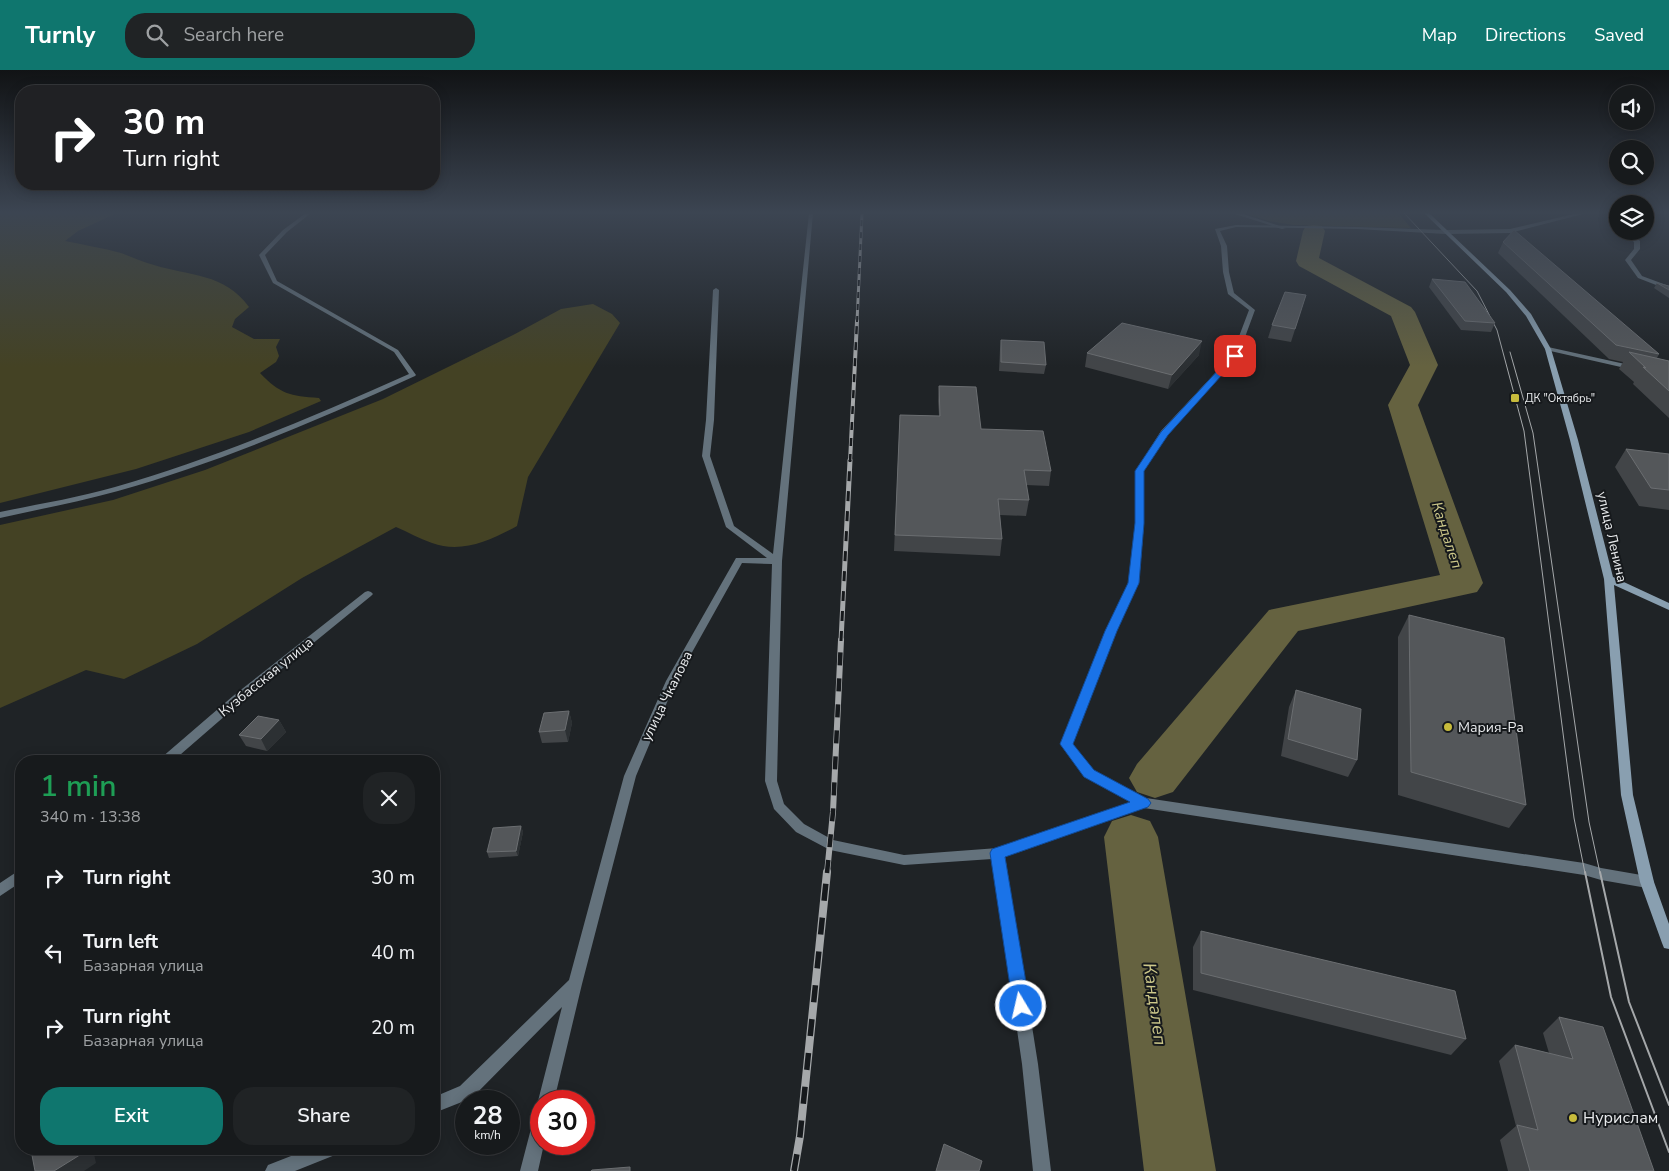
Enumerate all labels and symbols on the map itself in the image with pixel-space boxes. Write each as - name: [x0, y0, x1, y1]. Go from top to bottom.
- pin: [1214, 335, 1256, 377]
- place label: ДК "Октябрь": [1525, 391, 1595, 406]
- marker: ДК "Октябрь": [1509, 392, 1521, 404]
- street label: улица Ленина: [1592, 490, 1632, 584]
- water label: Кандалеп: [1427, 499, 1467, 571]
- street label: Кузбасская улица: [215, 633, 317, 721]
- street label: улица Чкалова: [637, 648, 697, 744]
- place label: Мария-Ра: [1458, 718, 1524, 737]
- marker: Мария-Ра: [1442, 721, 1454, 733]
- water label: Кандалеп: [1137, 961, 1173, 1047]
- position arrow: [994, 979, 1046, 1031]
- speed limit sign: 30: [530, 1090, 595, 1155]
- place label: Нурислам: [1583, 1107, 1658, 1129]
- marker: Нурислам: [1567, 1112, 1579, 1124]

